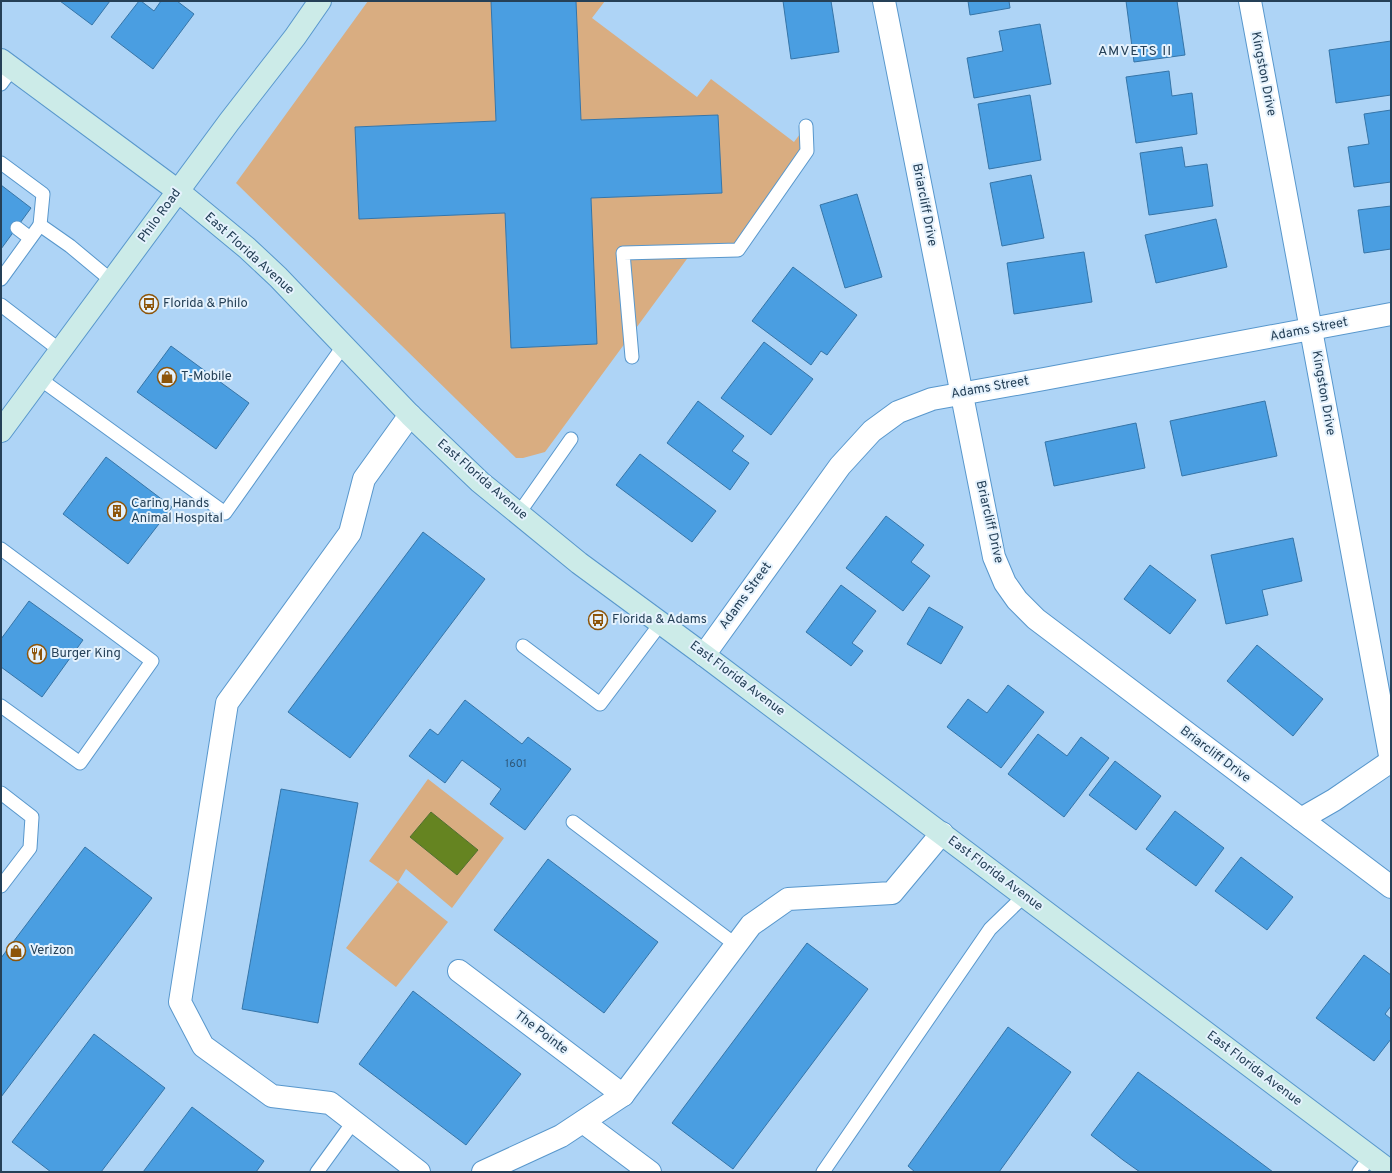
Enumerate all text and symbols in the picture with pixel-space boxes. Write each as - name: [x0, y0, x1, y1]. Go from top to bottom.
- street label: Kingston Drive: [1247, 30, 1279, 118]
- district label: AMVETS II: [1098, 43, 1172, 60]
- street label: Briarcliff Drive: [908, 162, 940, 248]
- street label: Philo Road: [135, 186, 185, 246]
- street label: East Florida Avenue: [201, 210, 297, 298]
- bus stop icon: Florida & Philo: [138, 293, 160, 315]
- place label: Florida & Philo: [163, 296, 248, 312]
- street label: Adams Street: [1269, 315, 1349, 345]
- street label: Kingston Drive: [1308, 349, 1338, 437]
- shop icon: T-Mobile: [156, 366, 178, 388]
- place label: T-Mobile: [181, 369, 232, 385]
- street label: Adams Street: [950, 373, 1030, 403]
- street label: East Florida Avenue: [433, 436, 531, 524]
- street label: Briarcliff Drive: [972, 479, 1006, 565]
- place label: Caring Hands Animal Hospital: [131, 496, 223, 527]
- building icon: Caring Hands Animal Hospital: [106, 500, 128, 522]
- street label: Adams Street: [716, 559, 776, 633]
- bus stop icon: Florida & Adams: [587, 609, 609, 631]
- place label: Florida & Adams: [612, 612, 707, 628]
- street label: East Florida Avenue: [686, 638, 788, 720]
- restaurant icon: Burger King: [26, 643, 48, 665]
- place label: Burger King: [51, 646, 121, 662]
- street label: Briarcliff Drive: [1176, 723, 1254, 787]
- house number: 1601: [505, 757, 527, 771]
- street label: East Florida Avenue: [944, 833, 1046, 915]
- shop icon: Verizon: [5, 940, 27, 962]
- place label: Verizon: [30, 943, 74, 959]
- street label: The Pointe: [511, 1008, 571, 1058]
- street label: East Florida Avenue: [1203, 1028, 1305, 1110]

